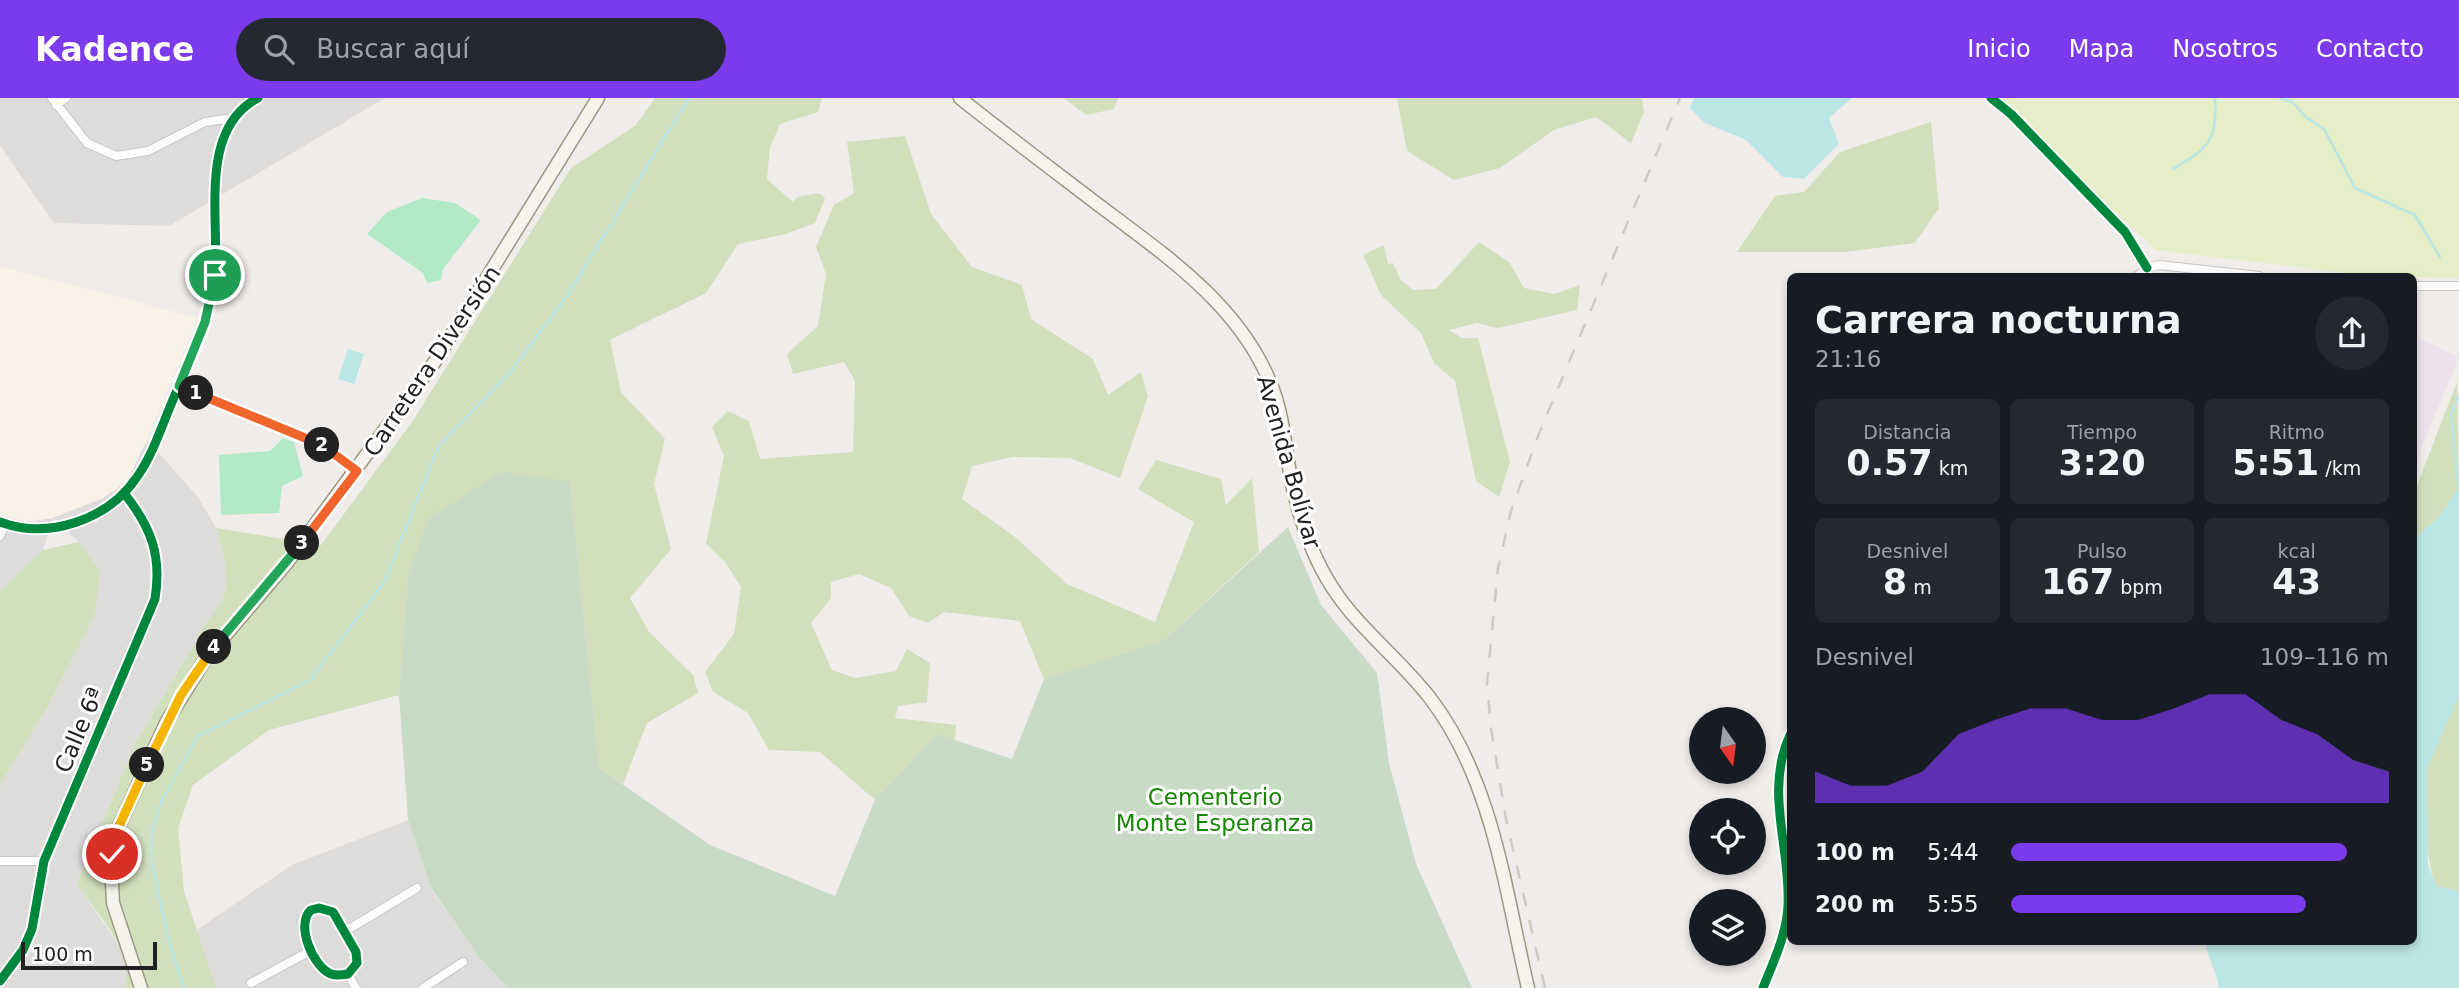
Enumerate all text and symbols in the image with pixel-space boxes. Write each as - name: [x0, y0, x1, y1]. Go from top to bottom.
- search box: [236, 18, 726, 81]
- text: Kadence: [35, 30, 194, 69]
- icon: search: [260, 30, 298, 68]
- text: Buscar aquí: [316, 34, 469, 64]
- text: Inicio: [1967, 35, 2031, 63]
- text: Mapa: [2069, 35, 2134, 63]
- text: Nosotros: [2172, 35, 2278, 63]
- text: Contacto: [2316, 35, 2424, 63]
- pin: [185, 245, 245, 305]
- icon: arrive: [196, 256, 234, 294]
- street label: Carretera Diversión: [358, 261, 506, 461]
- button: share: [2315, 296, 2389, 370]
- text: Carrera nocturna: [1815, 298, 2182, 342]
- text: 21:16: [1815, 346, 1881, 372]
- street label: Avenida Bolívar: [1252, 372, 1326, 552]
- pin: 1: [178, 376, 214, 410]
- text: 1: [189, 381, 202, 403]
- text: Distancia: [1863, 421, 1951, 443]
- text: Tiempo: [2067, 421, 2137, 443]
- text: Ritmo: [2269, 421, 2325, 443]
- pin: 2: [304, 428, 340, 462]
- text: 2: [315, 433, 328, 455]
- text: 0.57: [1846, 443, 1933, 483]
- text: 3:20: [2058, 443, 2146, 483]
- text: 5:51: [2232, 443, 2319, 483]
- text: km: [1933, 457, 1968, 479]
- text: /km: [2319, 457, 2361, 479]
- pin: 3: [284, 526, 320, 560]
- text: 3: [295, 531, 308, 553]
- text: Desnivel: [1866, 540, 1948, 562]
- text: Pulso: [2077, 540, 2127, 562]
- text: kcal: [2277, 540, 2316, 562]
- text: 8: [1883, 562, 1907, 602]
- text: 167: [2041, 562, 2114, 602]
- text: 43: [2272, 562, 2321, 602]
- text: m: [1907, 576, 1932, 598]
- text: bpm: [2114, 576, 2163, 598]
- pin: 4: [196, 630, 232, 664]
- text: 4: [207, 635, 220, 657]
- text: Desnivel: [1815, 644, 1914, 670]
- text: 109–116 m: [2260, 644, 2389, 670]
- street label: Calle 6ª: [49, 684, 109, 776]
- north arrow: [1689, 707, 1766, 784]
- map controls: [1689, 707, 1766, 966]
- pin: 5: [130, 748, 164, 782]
- text: 5: [140, 753, 153, 775]
- park label: Cementerio Monte Esperanza: [1116, 784, 1314, 836]
- button: locate: [1689, 798, 1766, 875]
- pin: [82, 824, 142, 884]
- icon: check: [93, 835, 131, 873]
- text: 100 m: [1815, 839, 1895, 865]
- text: 5:44: [1927, 839, 1979, 865]
- button: layers: [1689, 889, 1766, 966]
- text: 200 m: [1815, 891, 1895, 917]
- text: 5:55: [1927, 891, 1979, 917]
- scale bar: [21, 939, 158, 971]
- text: 100 m: [32, 943, 93, 965]

